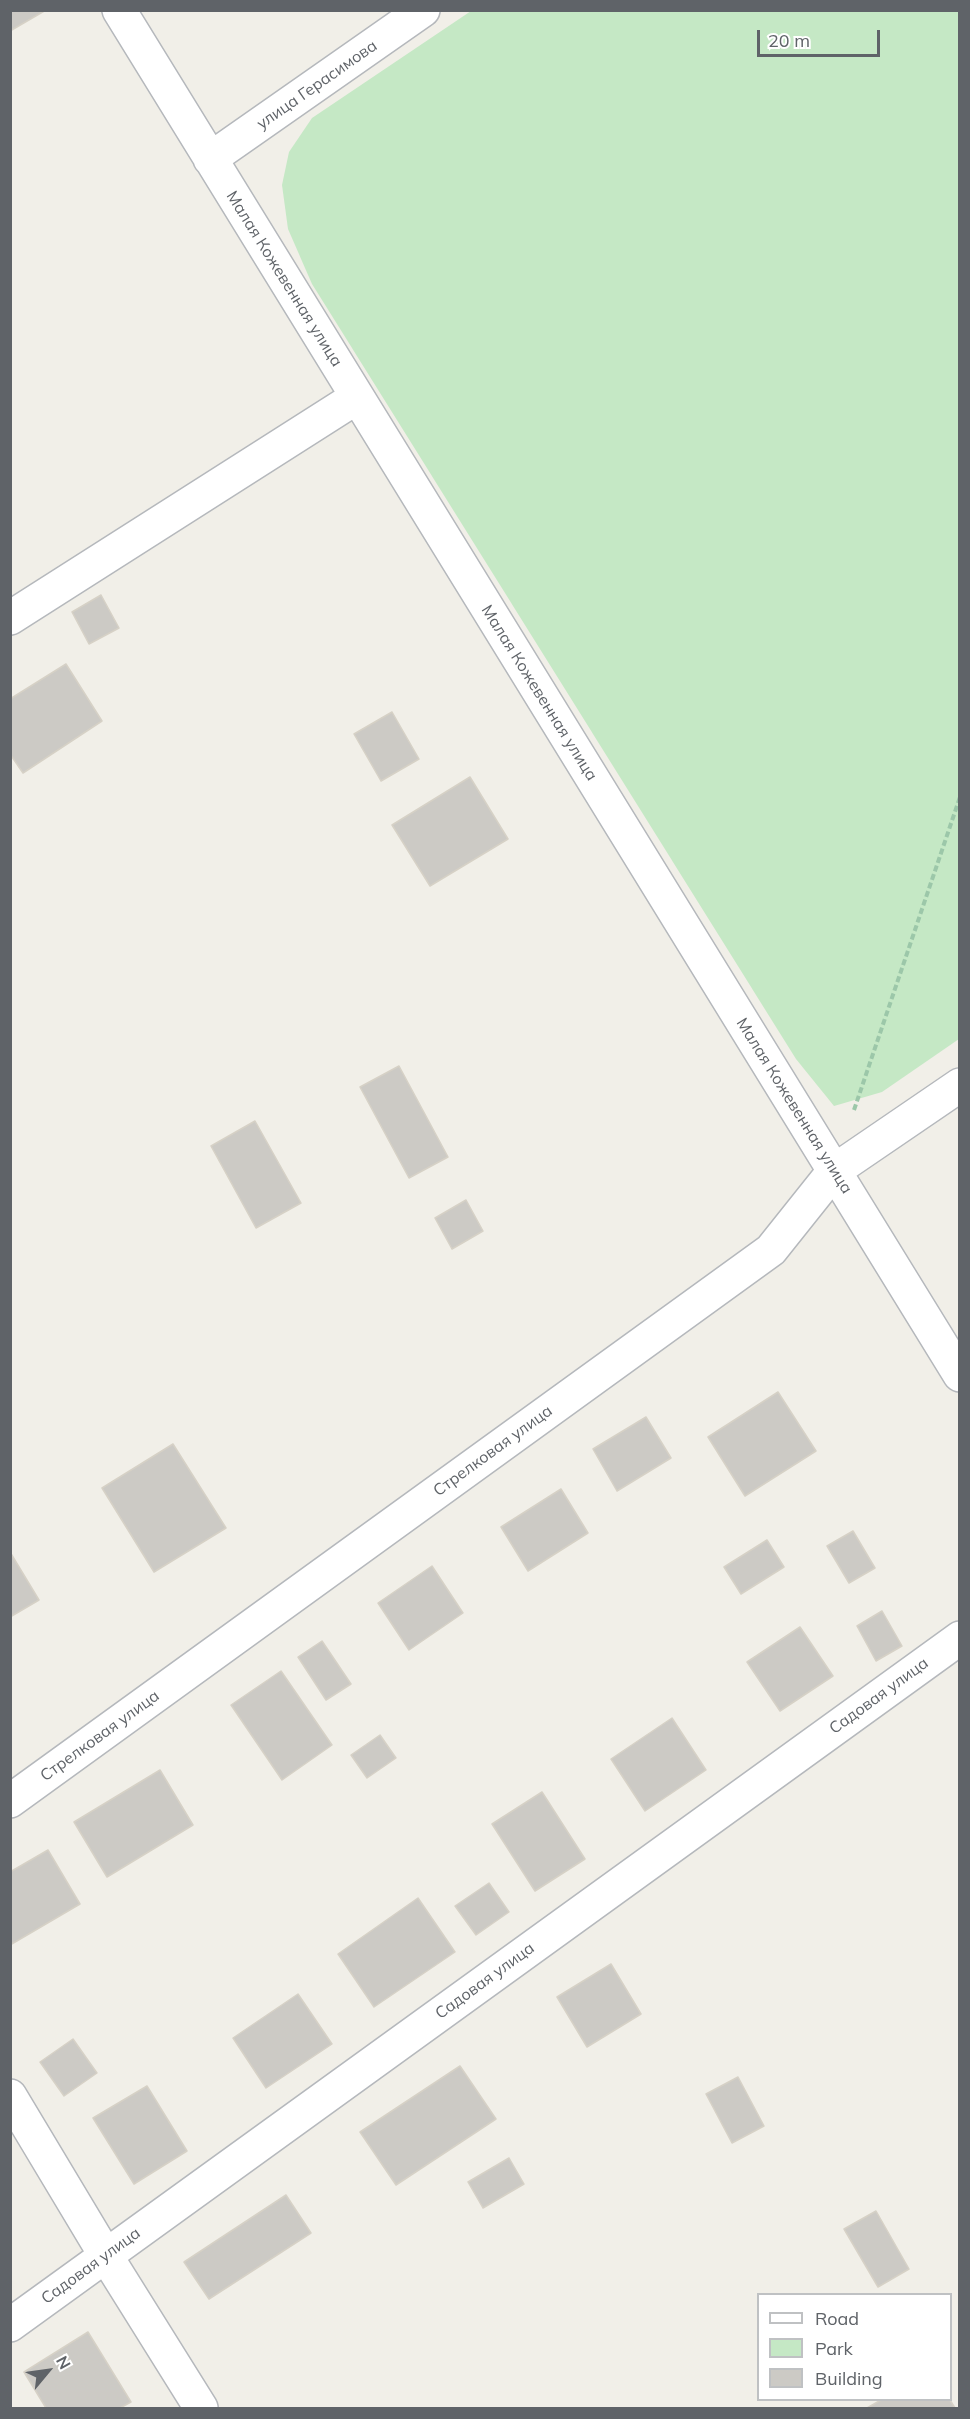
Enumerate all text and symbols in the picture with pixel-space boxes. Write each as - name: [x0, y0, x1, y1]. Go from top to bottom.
- scale bar: [760, 18, 883, 56]
- text: 20 m: [768, 29, 810, 52]
- street label: улица Герасимова: [253, 36, 381, 134]
- street label: Малая Кожевенная улица: [222, 188, 346, 370]
- street label: Малая Кожевенная улица: [477, 602, 601, 784]
- street label: Малая Кожевенная улица: [732, 1015, 856, 1197]
- street label: Стрелковая улица: [430, 1401, 556, 1501]
- street label: Садовая улица: [826, 1654, 932, 1738]
- street label: Стрелковая улица: [37, 1686, 163, 1786]
- street label: Садовая улица: [432, 1939, 538, 2023]
- street label: Садовая улица: [38, 2224, 144, 2308]
- legend: [757, 2293, 952, 2401]
- text: Road: [815, 2307, 859, 2330]
- text: Park: [815, 2337, 853, 2360]
- north arrow: [18, 2341, 78, 2401]
- text: N: [52, 2352, 75, 2372]
- text: Building: [815, 2367, 883, 2390]

